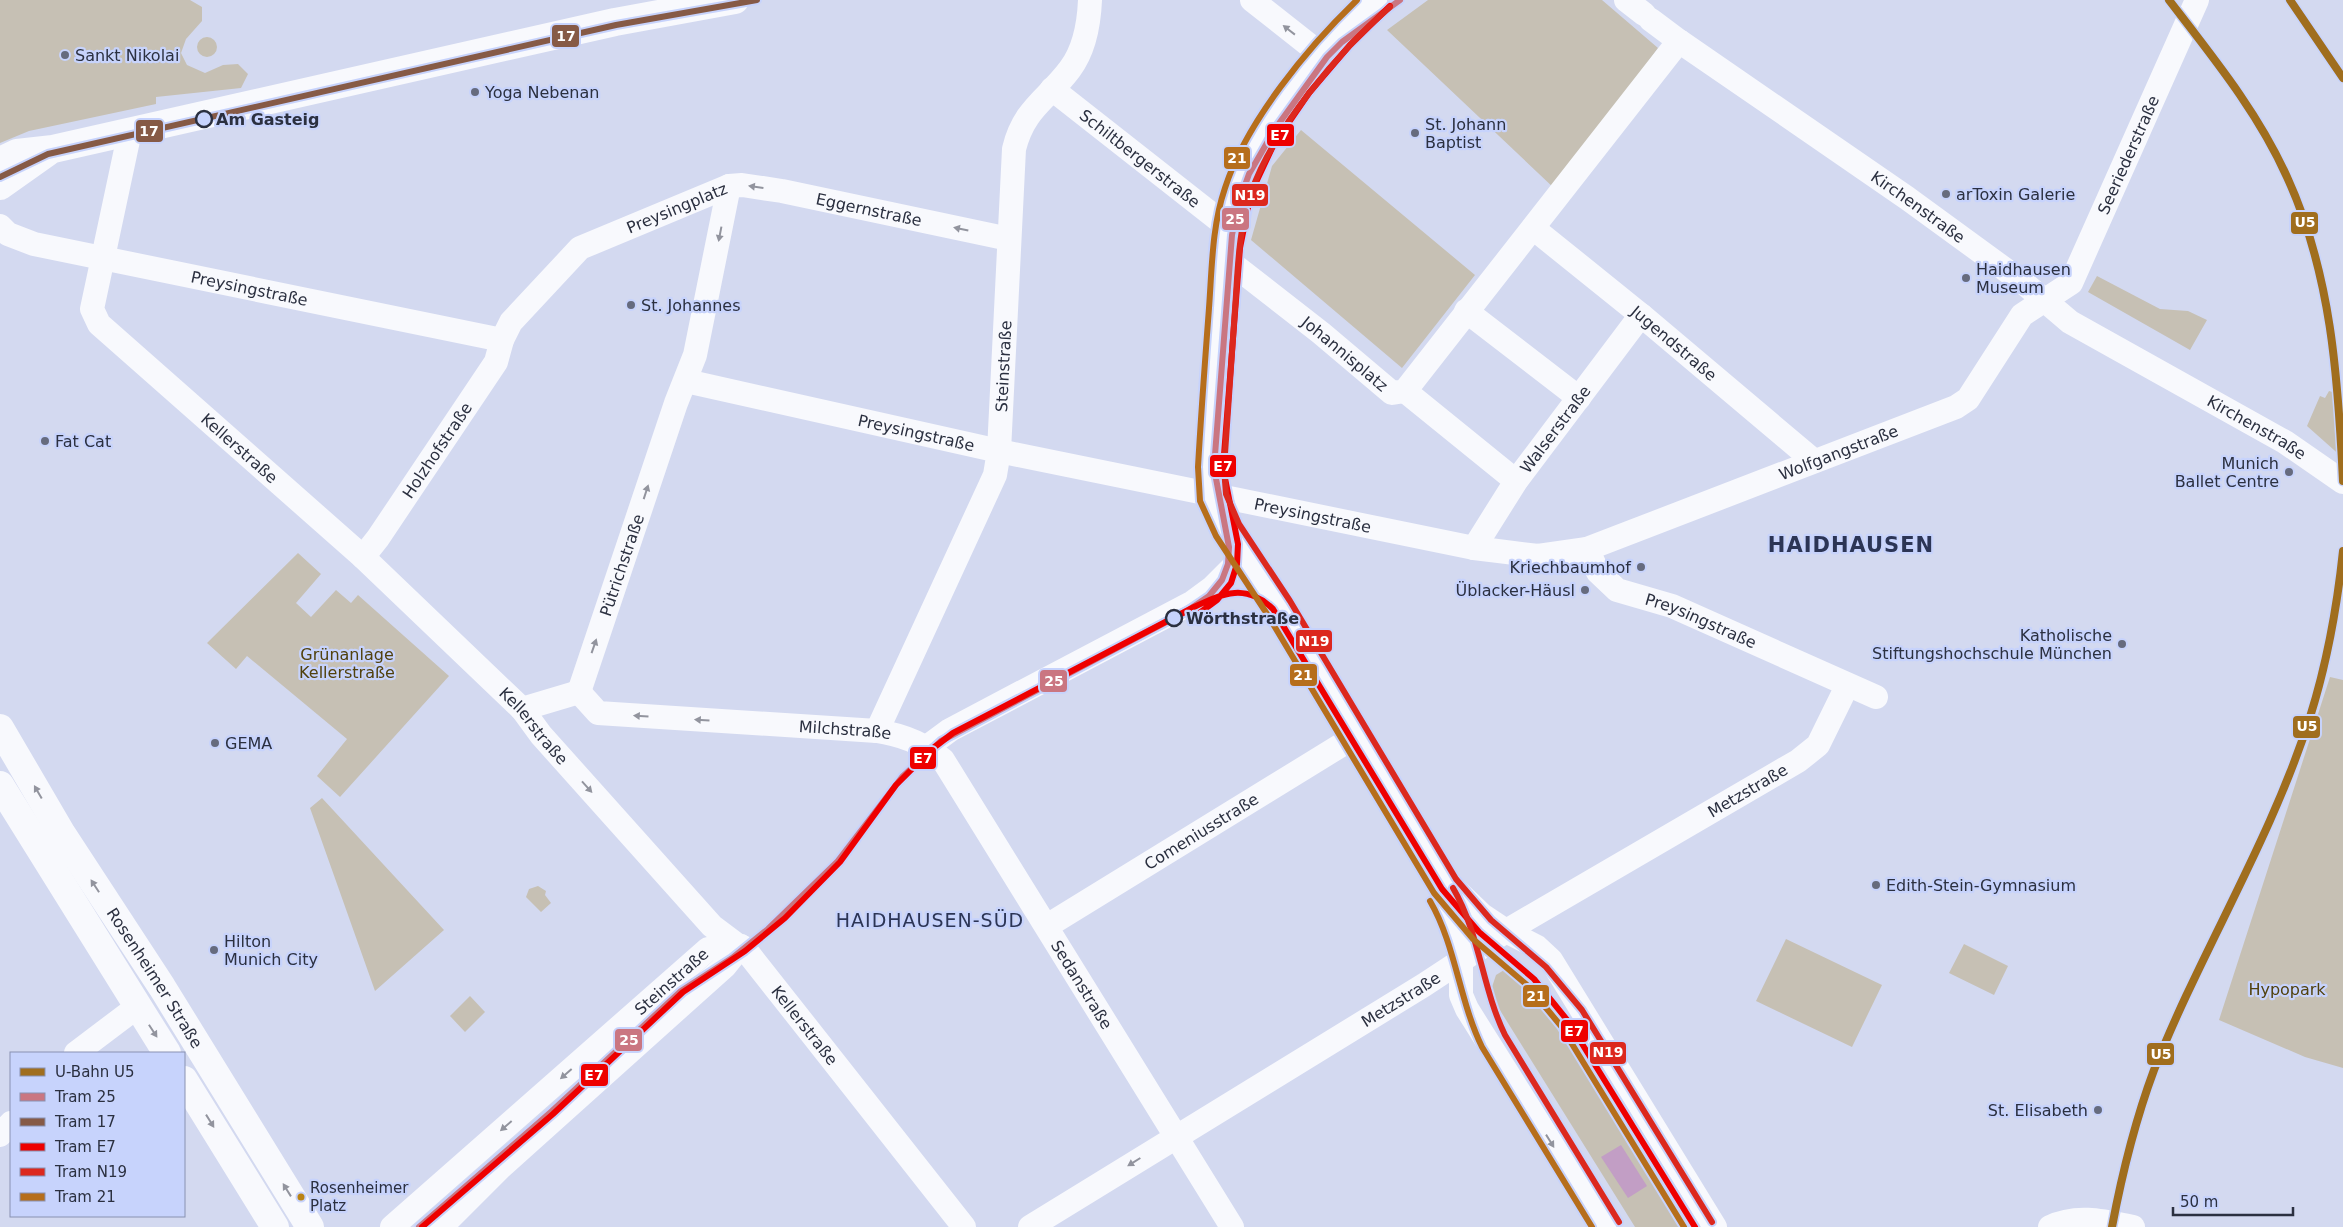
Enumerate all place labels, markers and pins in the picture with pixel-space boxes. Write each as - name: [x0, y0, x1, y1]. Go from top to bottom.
- place label: Sankt Nikolai: [75, 46, 179, 65]
- marker: Sankt Nikolai: [59, 49, 71, 61]
- place label: Yoga Nebenan: [484, 83, 599, 102]
- marker: Yoga Nebenan: [469, 86, 481, 98]
- marker: Am Gasteig: [195, 110, 213, 128]
- place label: Am Gasteig: [216, 110, 320, 129]
- place label: St. Johann Baptist: [1425, 115, 1506, 152]
- marker: St. Johann Baptist: [1409, 127, 1421, 139]
- place label: arToxin Galerie: [1956, 185, 2075, 204]
- marker: arToxin Galerie: [1940, 188, 1952, 200]
- place label: Haidhausen Museum: [1976, 260, 2071, 297]
- marker: Haidhausen Museum: [1960, 272, 1972, 284]
- place label: St. Johannes: [641, 296, 741, 315]
- marker: St. Johannes: [625, 299, 637, 311]
- place label: Fat Cat: [55, 432, 111, 451]
- marker: Fat Cat: [39, 435, 51, 447]
- place label: Munich Ballet Centre: [2175, 454, 2279, 491]
- marker: Munich Ballet Centre: [2283, 466, 2295, 478]
- place label: Kriechbaumhof: [1509, 558, 1631, 577]
- marker: Kriechbaumhof: [1635, 561, 1647, 573]
- place label: Üblacker-Häusl: [1455, 581, 1575, 600]
- marker: Üblacker-Häusl: [1579, 584, 1591, 596]
- marker: Wörthstraße: [1165, 609, 1183, 627]
- place label: Wörthstraße: [1186, 609, 1299, 628]
- place label: Katholische Stiftungshochschule München: [1872, 626, 2112, 663]
- marker: Katholische Stiftungshochschule München: [2116, 638, 2128, 650]
- place label: GEMA: [225, 734, 272, 753]
- marker: GEMA: [209, 737, 221, 749]
- place label: Edith-Stein-Gymnasium: [1886, 876, 2076, 895]
- marker: Edith-Stein-Gymnasium: [1870, 879, 1882, 891]
- place label: Hilton Munich City: [224, 932, 318, 969]
- marker: Hilton Munich City: [208, 944, 220, 956]
- place label: St. Elisabeth: [1988, 1101, 2088, 1120]
- marker: St. Elisabeth: [2092, 1104, 2104, 1116]
- place label: Rosenheimer Platz: [310, 1179, 409, 1215]
- marker: Rosenheimer Platz: [296, 1192, 306, 1202]

